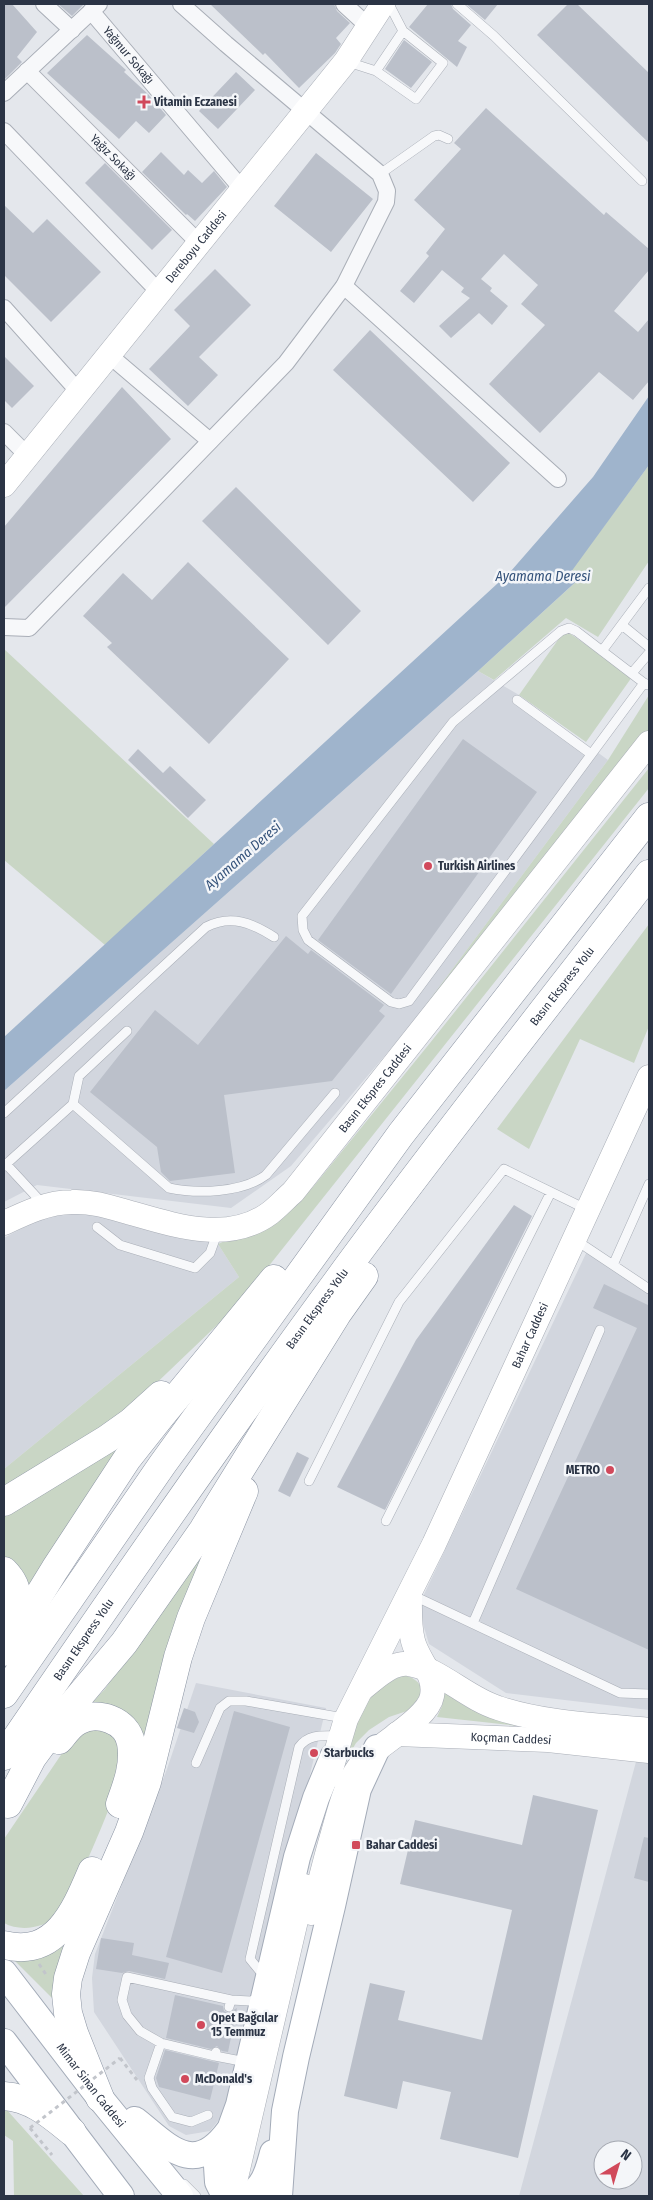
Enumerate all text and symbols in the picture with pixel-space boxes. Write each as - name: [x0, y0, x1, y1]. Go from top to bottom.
- street label: Yağmur Sokağı: [100, 24, 157, 87]
- place label: Vitamin Eczanesi: [153, 95, 237, 109]
- marker: Vitamin Eczanesi: [138, 96, 150, 108]
- street label: Yağız Sokağı: [87, 131, 139, 183]
- street label: Dereboyu Caddesi: [163, 208, 229, 286]
- water label: Ayamama Deresi: [494, 568, 591, 585]
- water label: Ayamama Deresi: [201, 818, 285, 894]
- place label: Turkish Airlines: [438, 859, 516, 873]
- marker: Turkish Airlines: [422, 860, 434, 872]
- street label: Basın Ekspress Yolu: [527, 944, 597, 1028]
- street label: Basın Ekspres Caddesi: [336, 1041, 415, 1135]
- street label: Basın Ekspress Yolu: [283, 1266, 351, 1352]
- street label: Bahar Caddesi: [509, 1300, 551, 1370]
- place label: METRO: [566, 1463, 600, 1477]
- marker: METRO: [604, 1464, 616, 1476]
- street label: Basın Ekspress Yolu: [51, 1596, 117, 1683]
- street label: Koçman Caddesi: [470, 1730, 552, 1747]
- place label: Starbucks: [324, 1746, 375, 1760]
- marker: Starbucks: [308, 1747, 320, 1759]
- place label: Bahar Caddesi: [366, 1838, 437, 1852]
- marker: Bahar Caddesi: [350, 1839, 362, 1851]
- place label: Opet Bağcılar 15 Temmuz: [211, 2010, 279, 2039]
- marker: Opet Bağcılar 15 Temmuz: [195, 2019, 207, 2031]
- street label: Mimar Sinan Caddesi: [54, 2041, 128, 2130]
- place label: McDonald's: [195, 2072, 253, 2086]
- marker: McDonald's: [179, 2073, 191, 2085]
- north arrow: [593, 2140, 643, 2190]
- text: N: [617, 2146, 634, 2164]

